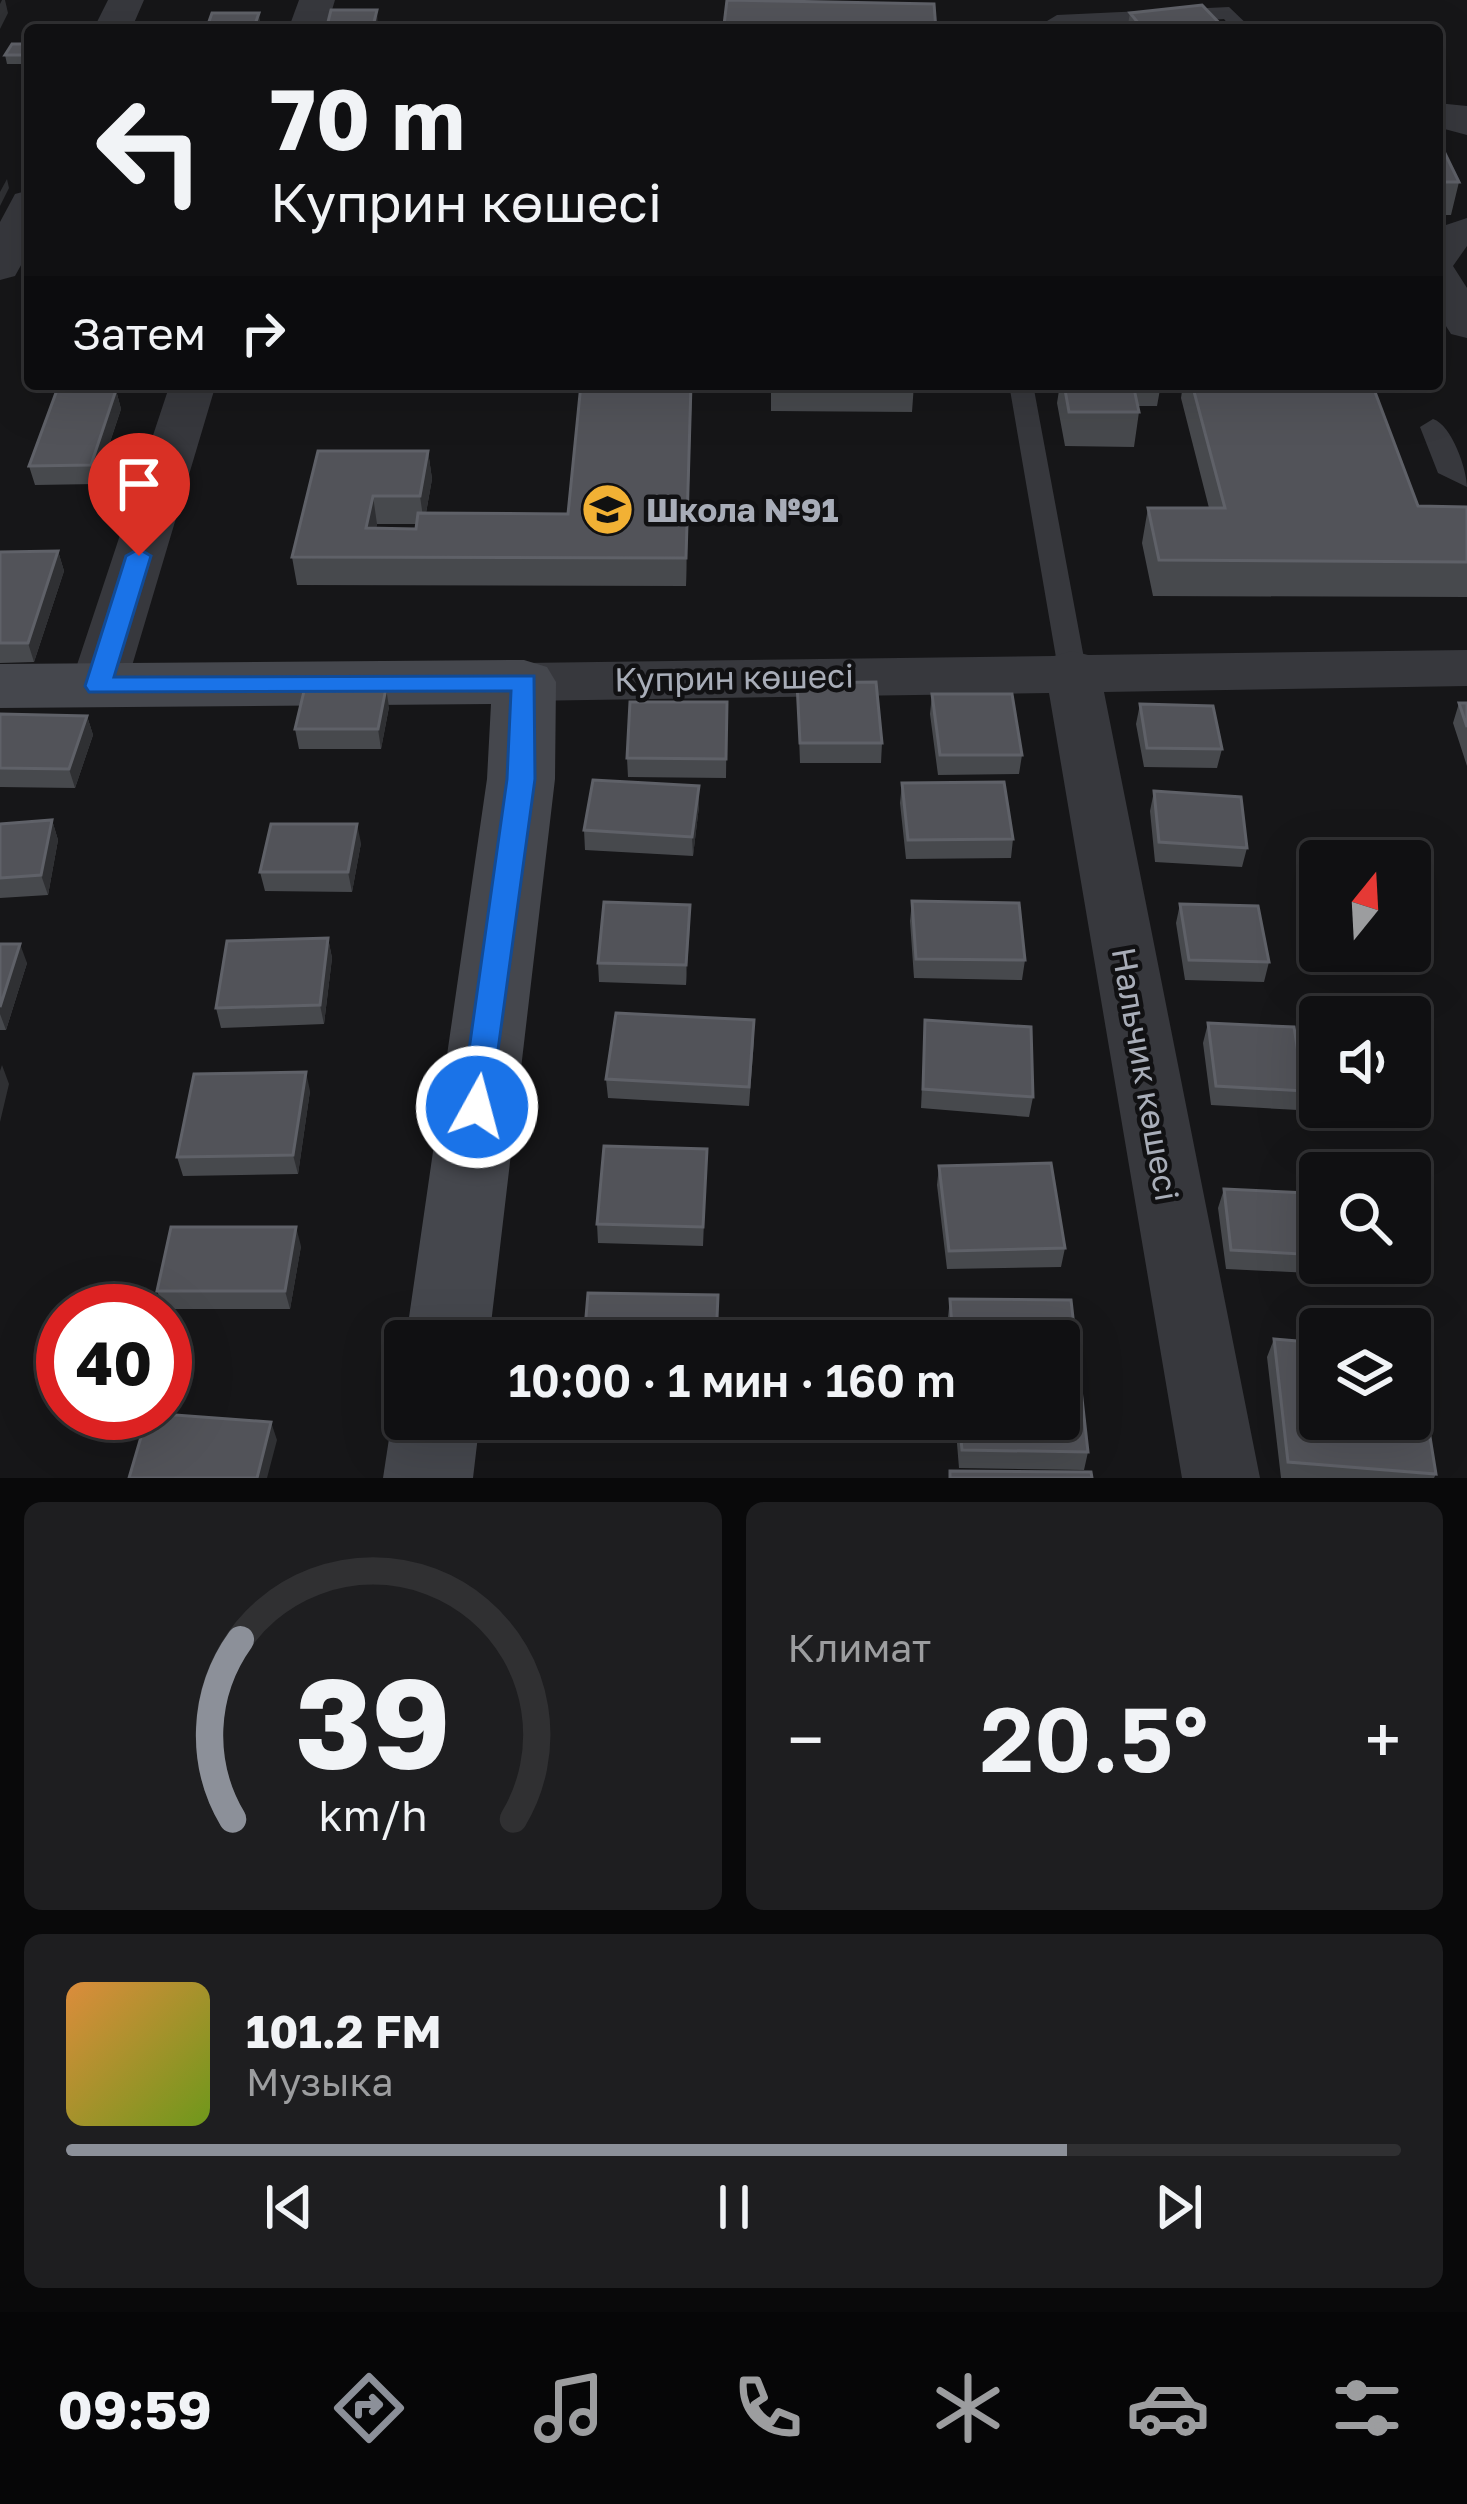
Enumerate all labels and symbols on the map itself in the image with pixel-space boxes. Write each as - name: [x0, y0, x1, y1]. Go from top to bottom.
- pin: [88, 433, 190, 556]
- school or university icon: Школа №91: [579, 481, 635, 537]
- place label: Школа №91: [646, 490, 839, 529]
- street label: Куприн көшесі: [614, 655, 854, 699]
- north arrow: [1299, 840, 1431, 972]
- street label: Нальчик көшесі: [1104, 944, 1188, 1204]
- position arrow: [414, 1044, 540, 1170]
- speed limit sign: 40: [36, 1284, 192, 1440]

